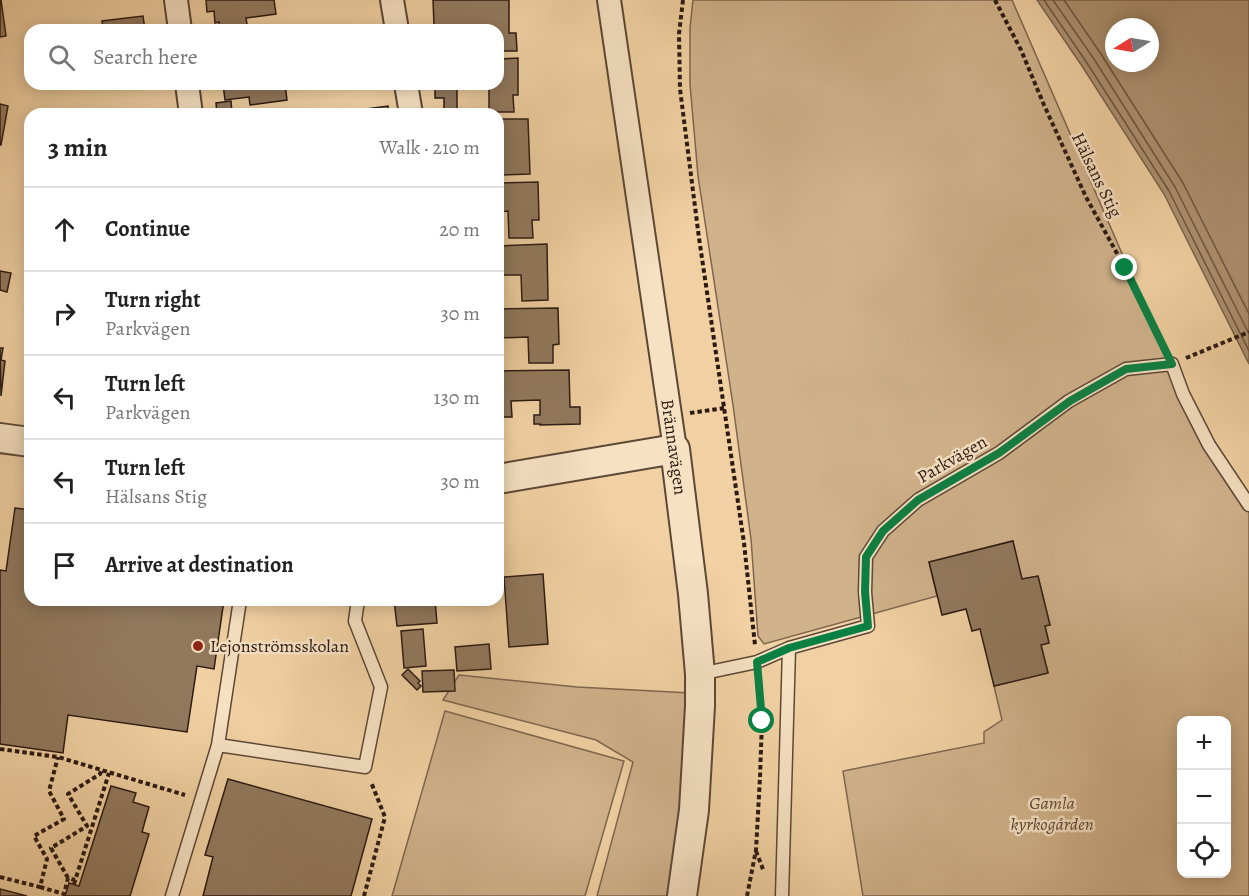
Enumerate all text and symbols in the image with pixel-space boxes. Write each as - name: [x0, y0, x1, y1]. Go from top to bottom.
- north arrow: [1105, 18, 1159, 72]
- search box: [24, 24, 504, 90]
- icon: search: [45, 41, 78, 74]
- text: Search here: [93, 42, 198, 72]
- street label: Hälsans Stig: [1066, 128, 1128, 222]
- text: 3 min: [48, 130, 108, 165]
- text: Walk · 210 m: [379, 134, 480, 161]
- icon: ahead: [48, 213, 81, 246]
- text: Continue: [105, 214, 190, 244]
- text: 20 m: [439, 216, 480, 243]
- route end: [1111, 254, 1137, 280]
- text: Turn right: [105, 285, 201, 315]
- icon: right: [48, 297, 81, 330]
- text: 30 m: [440, 300, 480, 327]
- text: Parkvägen: [105, 315, 190, 342]
- text: Turn left: [105, 369, 185, 399]
- icon: left: [48, 381, 81, 414]
- text: 130 m: [434, 384, 480, 411]
- street label: Brännavägen: [655, 398, 693, 497]
- text: Parkvägen: [105, 399, 190, 426]
- street label: Parkvägen: [913, 429, 991, 489]
- text: Turn left: [105, 453, 185, 483]
- icon: left: [48, 465, 81, 498]
- text: 30 m: [440, 468, 480, 495]
- text: Hälsans Stig: [105, 483, 207, 510]
- icon: arrive: [48, 549, 81, 582]
- text: Arrive at destination: [105, 550, 294, 580]
- place label: Lejonströmsskolan: [210, 634, 349, 658]
- marker: Lejonströmsskolan: [191, 639, 205, 653]
- route start: [748, 707, 774, 733]
- map controls: [1177, 716, 1231, 878]
- button: +: [1177, 716, 1231, 770]
- button: −: [1177, 770, 1231, 824]
- park label: Gamla kyrkogården: [1010, 791, 1094, 836]
- button: locate: [1177, 824, 1231, 878]

